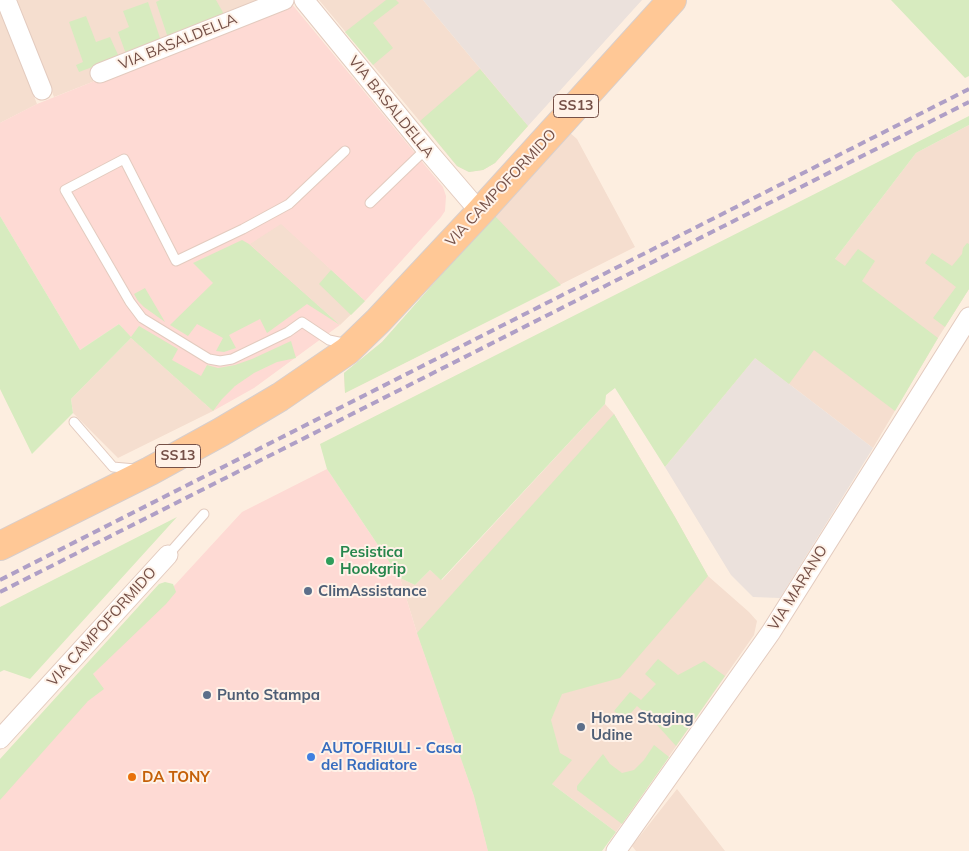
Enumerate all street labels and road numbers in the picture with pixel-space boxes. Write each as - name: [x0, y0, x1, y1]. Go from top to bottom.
- street label: VIA BASALDELLA: [116, 10, 240, 74]
- street label: VIA BASALDELLA: [344, 52, 438, 162]
- road number: SS13: [554, 94, 598, 118]
- street label: VIA CAMPOFORMIDO: [442, 126, 560, 250]
- road number: SS13: [156, 444, 200, 468]
- street label: VIA MARANO: [765, 542, 831, 634]
- street label: VIA CAMPOFORMIDO: [44, 564, 160, 690]

